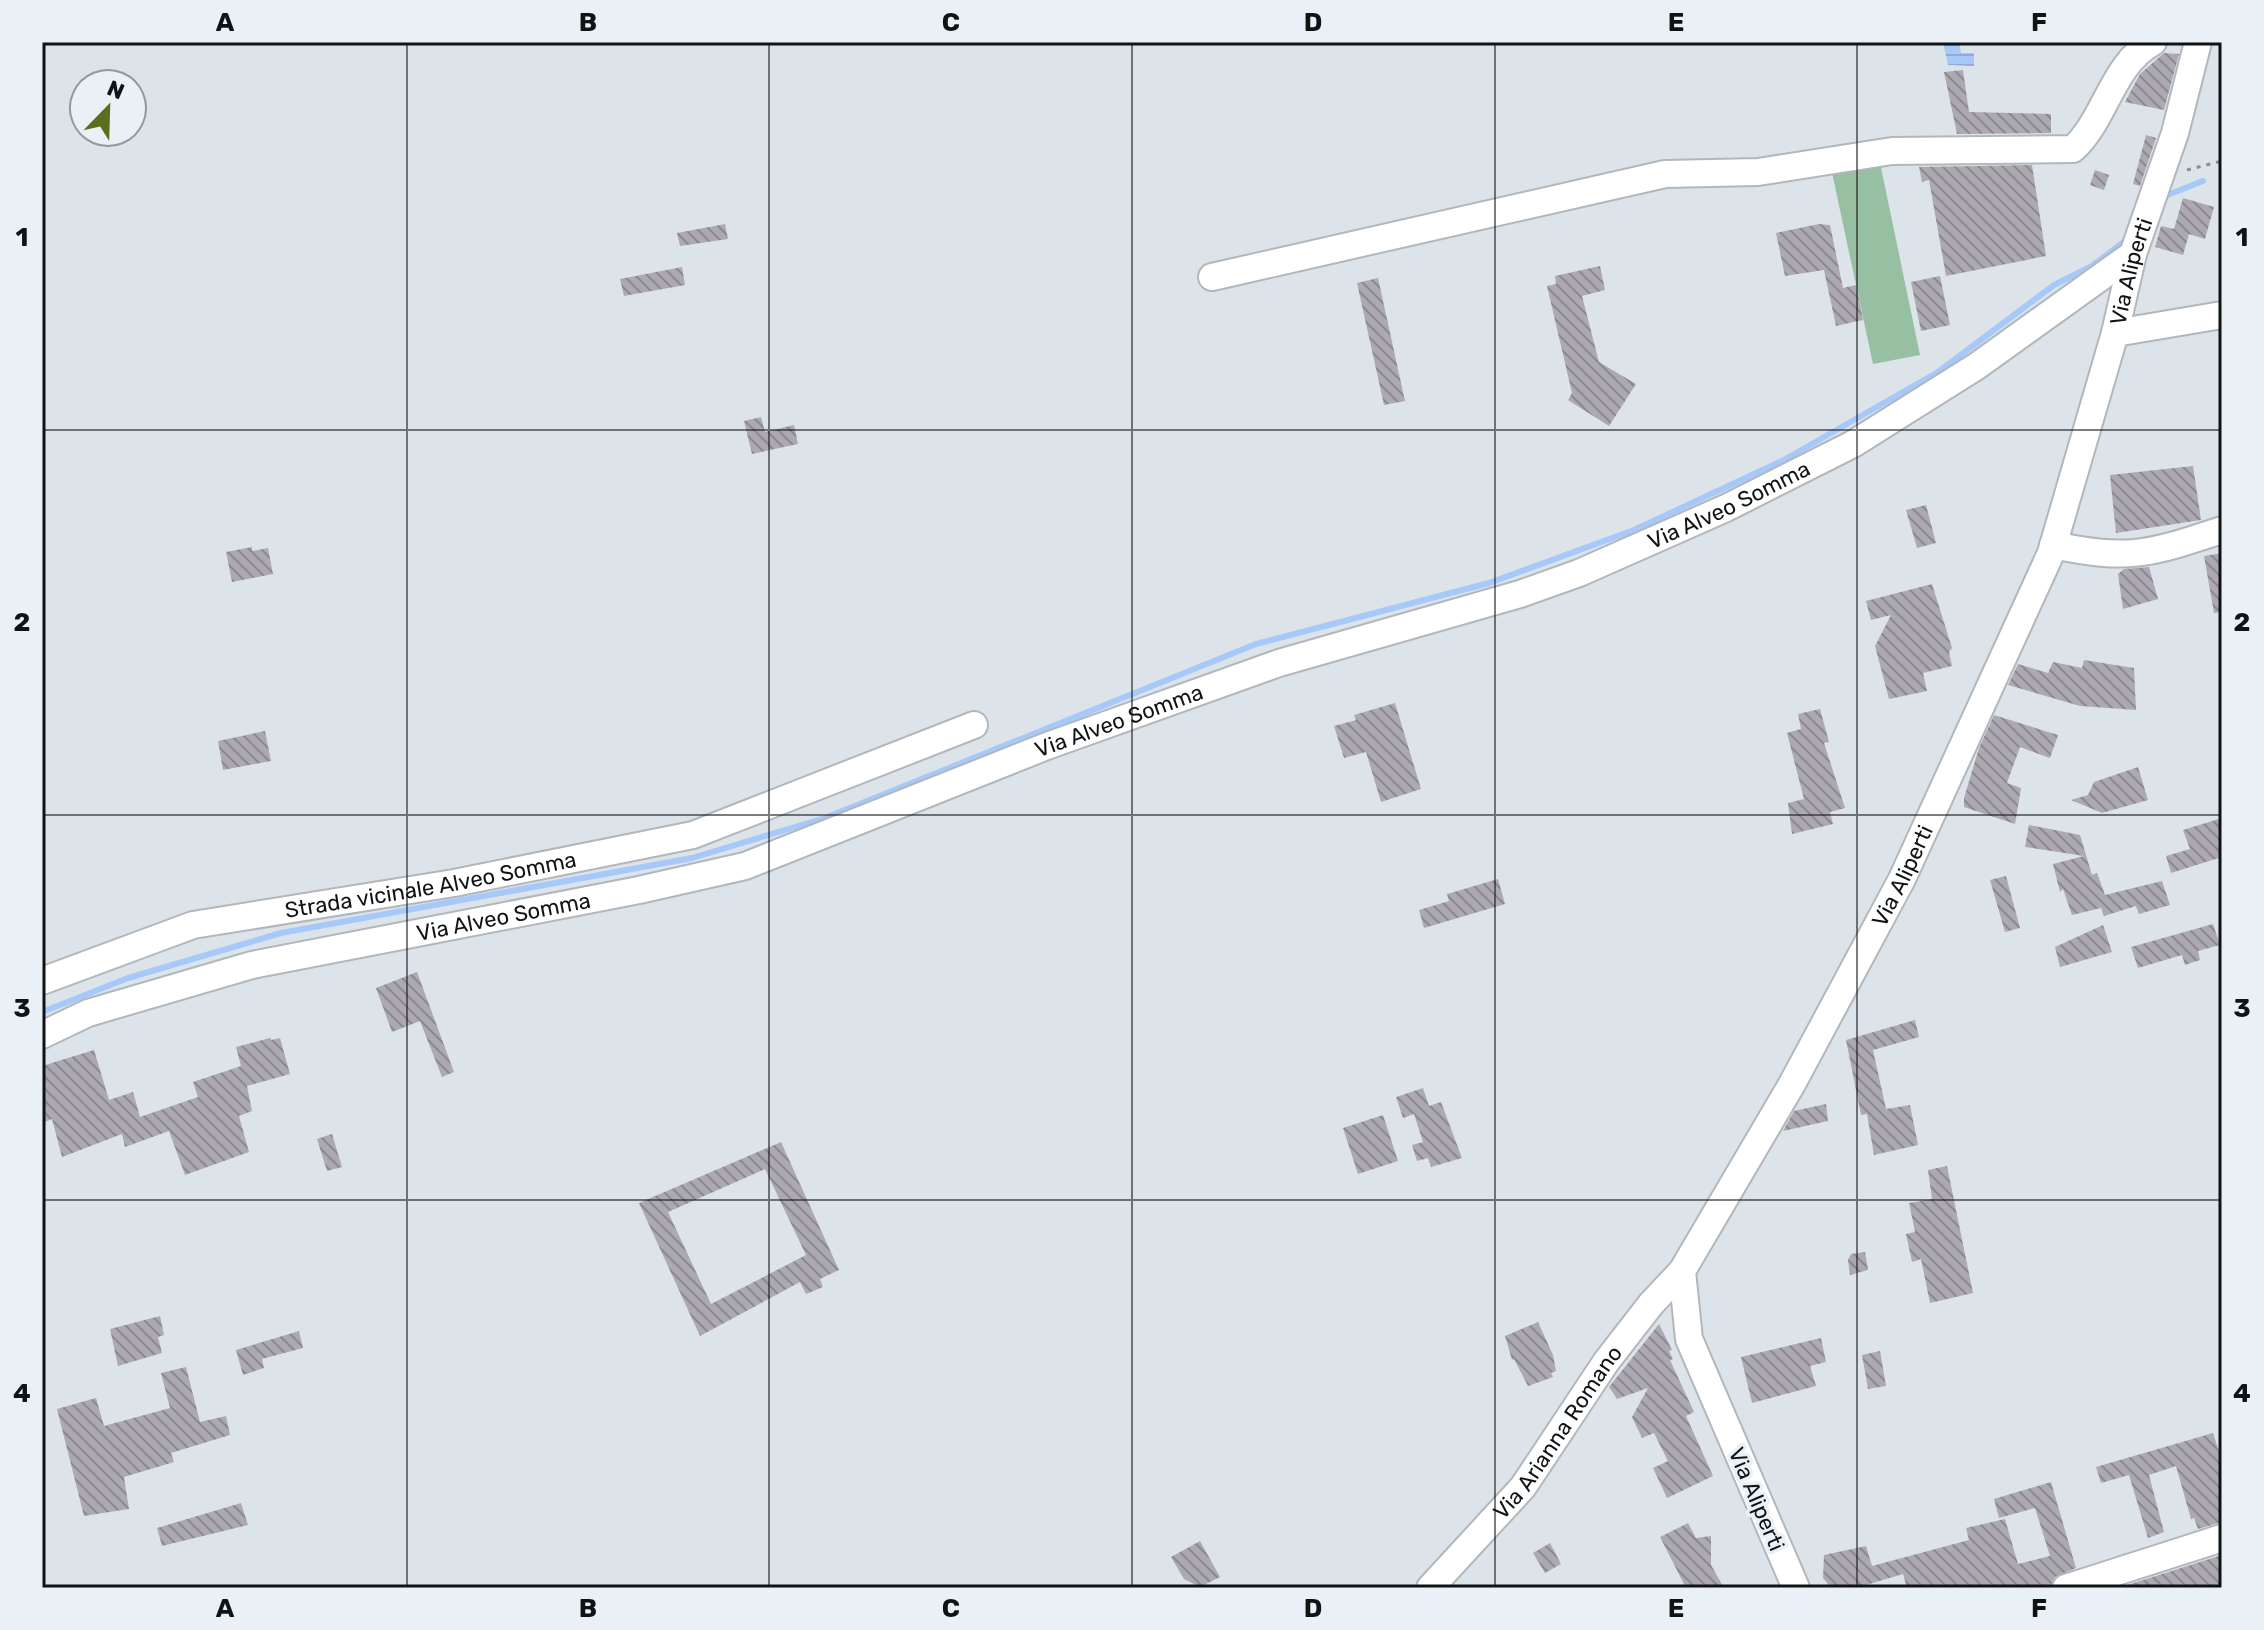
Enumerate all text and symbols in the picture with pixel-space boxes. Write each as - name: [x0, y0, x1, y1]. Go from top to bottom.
- text: A: [216, 7, 235, 38]
- text: B: [579, 7, 597, 38]
- text: C: [942, 7, 960, 38]
- text: D: [1304, 7, 1322, 38]
- text: E: [1668, 7, 1684, 38]
- text: F: [2031, 7, 2047, 38]
- north arrow: [68, 68, 148, 148]
- text: N: [103, 75, 128, 106]
- street label: Via Aliperti: [2104, 214, 2158, 328]
- text: 1: [16, 222, 28, 253]
- text: 1: [2236, 222, 2248, 253]
- street label: Via Alveo Somma: [1644, 455, 1815, 555]
- text: 2: [14, 607, 30, 638]
- text: 2: [2234, 607, 2250, 638]
- street label: Via Alveo Somma: [1031, 678, 1207, 763]
- street label: Via Aliperti: [1866, 821, 1939, 931]
- street label: Strada vicinale Alveo Somma: [283, 846, 579, 924]
- street label: Via Alveo Somma: [414, 887, 593, 947]
- text: 3: [13, 993, 31, 1024]
- text: 3: [2233, 993, 2251, 1024]
- street label: Via Arianna Romano: [1487, 1340, 1628, 1525]
- text: 4: [13, 1378, 31, 1409]
- text: 4: [2233, 1378, 2251, 1409]
- street label: Via Aliperti: [1723, 1443, 1790, 1555]
- text: A: [216, 1593, 235, 1624]
- text: B: [579, 1593, 597, 1624]
- text: C: [942, 1593, 960, 1624]
- text: D: [1304, 1593, 1322, 1624]
- text: E: [1668, 1593, 1684, 1624]
- text: F: [2031, 1593, 2047, 1624]

